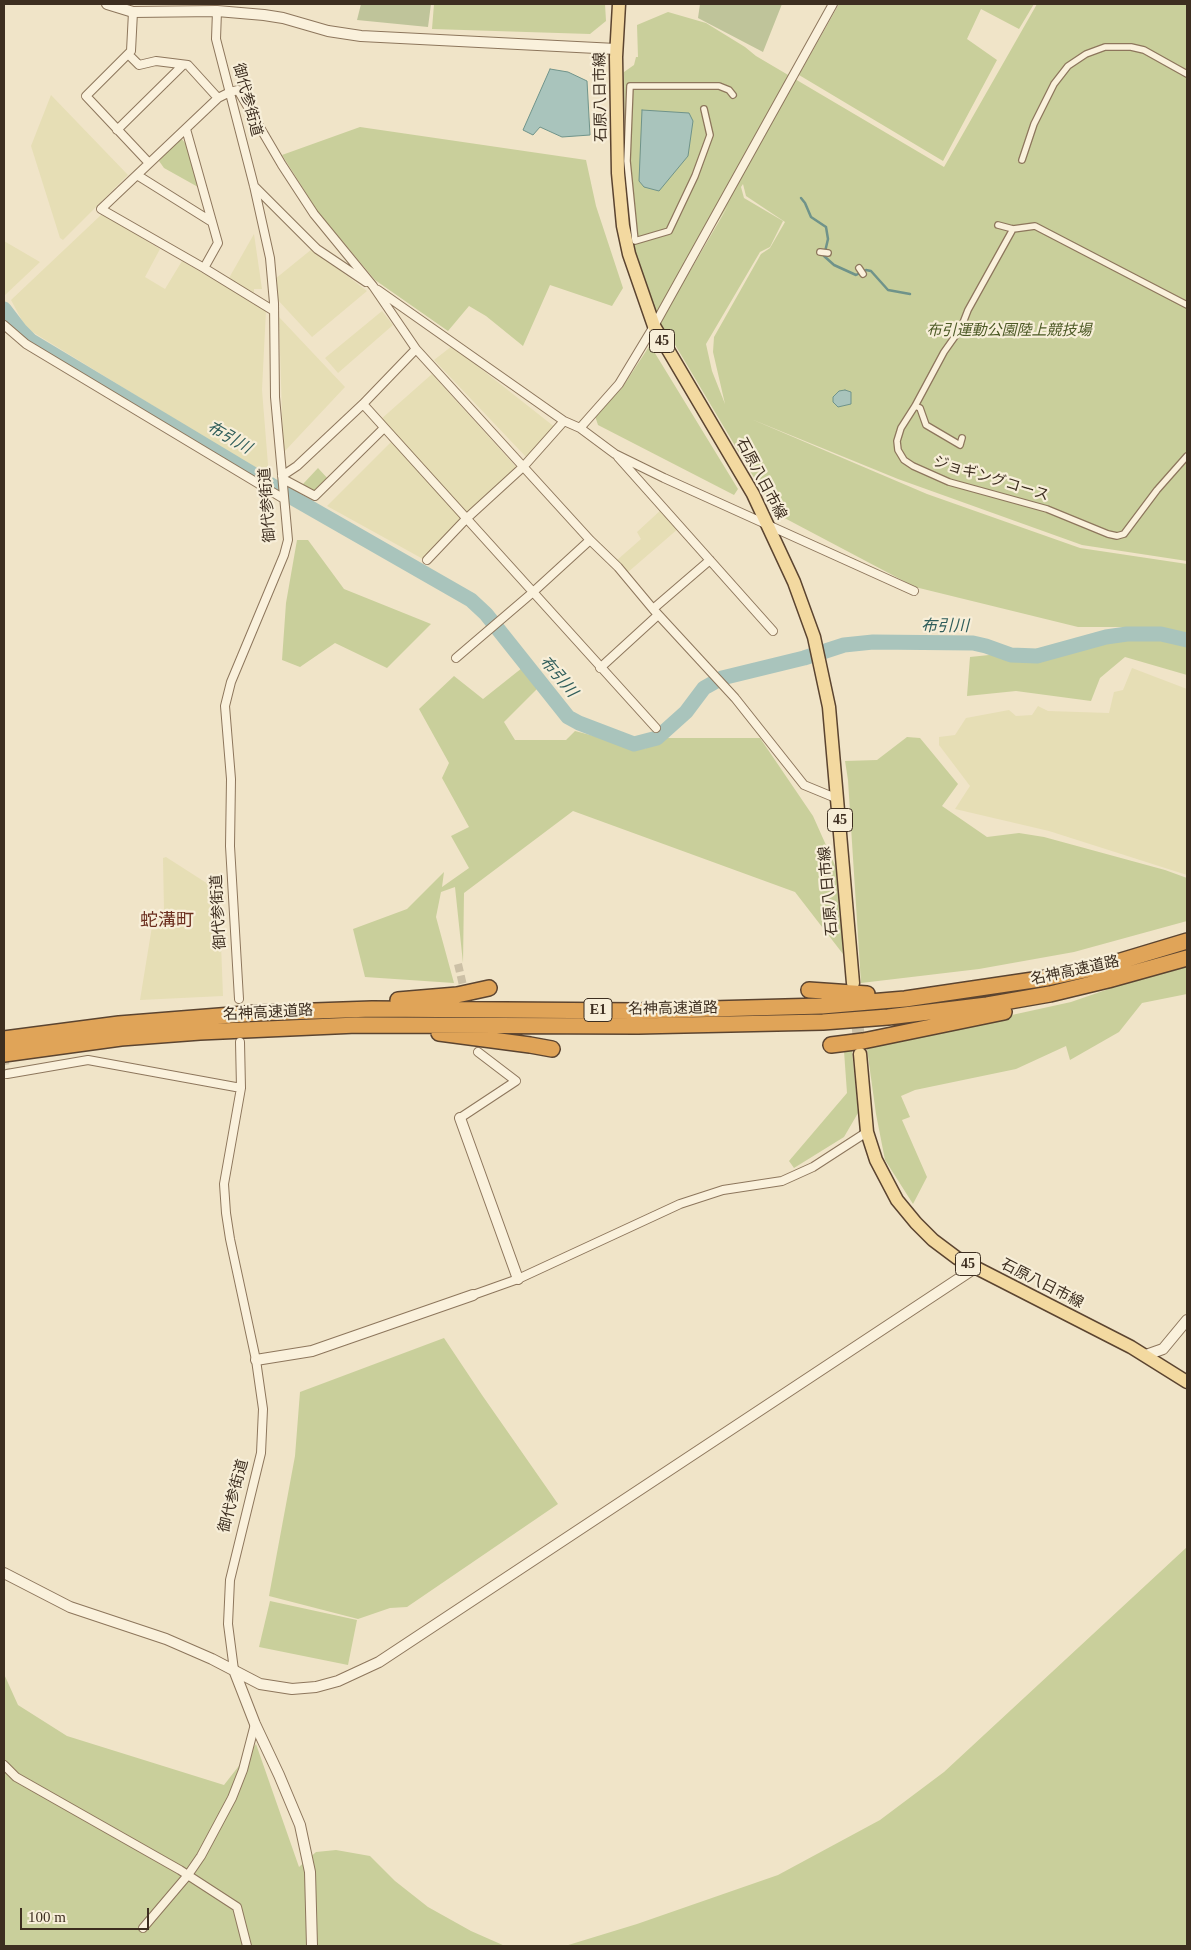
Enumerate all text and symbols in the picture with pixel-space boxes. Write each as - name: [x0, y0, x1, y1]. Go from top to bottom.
- street label: 石原八日市線: [591, 52, 611, 142]
- street label: 御代参街道: [229, 61, 265, 139]
- park label: 布引運動公園陸上競技場: [927, 322, 1091, 340]
- road number: 45: [650, 330, 674, 352]
- water label: 布引川: [203, 418, 255, 458]
- street label: 石原八日市線: [732, 435, 790, 523]
- street label: ジョギングコース: [931, 453, 1051, 505]
- street label: 御代参街道: [256, 467, 280, 543]
- water label: 布引川: [921, 617, 969, 637]
- water label: 布引川: [535, 652, 581, 702]
- road number: 45: [828, 808, 852, 832]
- street label: 石原八日市線: [816, 845, 842, 937]
- street label: 御代参街道: [208, 874, 230, 950]
- district label: 蛇溝町: [140, 910, 194, 932]
- street label: 名神高速道路: [1029, 953, 1121, 989]
- road number: E1: [584, 998, 612, 1022]
- street label: 名神高速道路: [628, 999, 718, 1019]
- street label: 名神高速道路: [223, 1002, 313, 1024]
- road number: 45: [956, 1252, 980, 1276]
- street label: 石原八日市線: [998, 1256, 1086, 1312]
- street label: 御代参街道: [216, 1457, 252, 1535]
- scale bar: [22, 1898, 151, 1930]
- text: 100 m: [28, 1909, 66, 1925]

